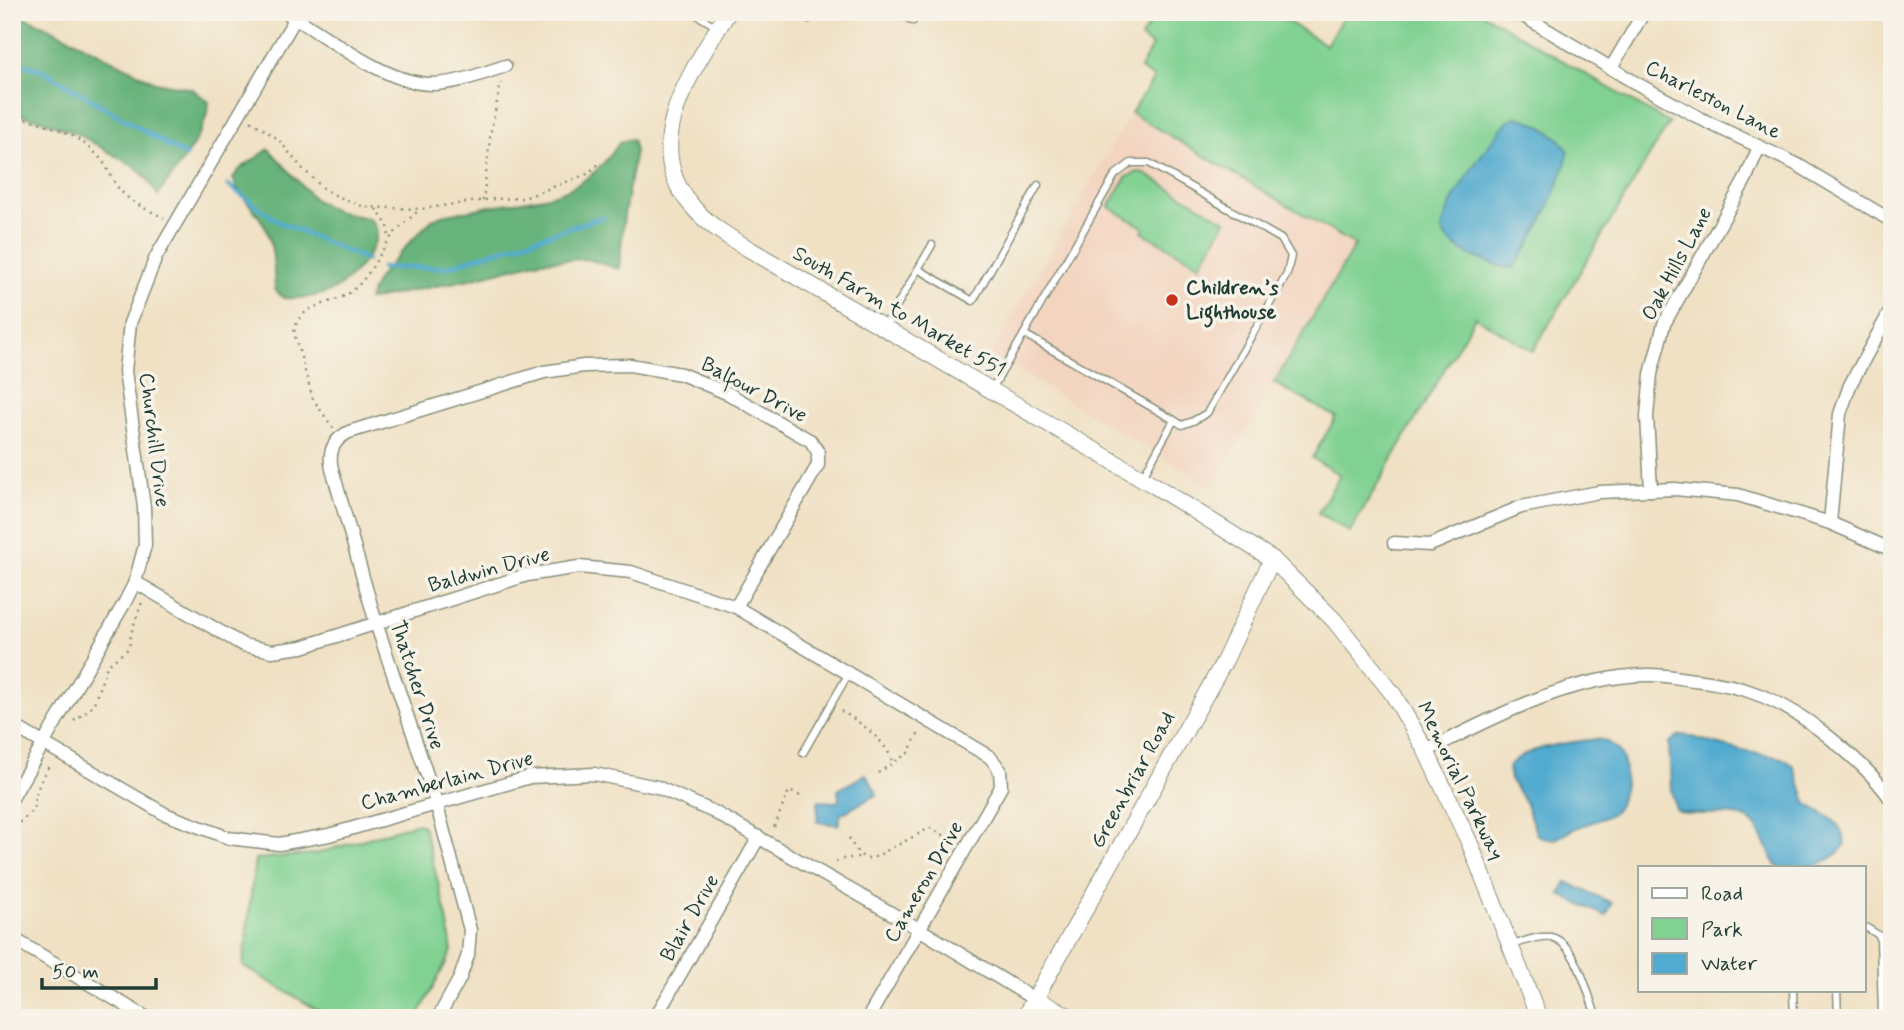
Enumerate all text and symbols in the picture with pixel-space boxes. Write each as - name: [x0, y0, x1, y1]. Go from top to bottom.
- street label: Charleston Lane: [1640, 54, 1786, 146]
- street label: Oak Hills Lane: [1635, 202, 1719, 326]
- street label: South Farm to Market 551: [788, 240, 1010, 384]
- place label: Children’s Lighthouse: [1186, 274, 1279, 328]
- marker: Children’s Lighthouse: [1164, 292, 1180, 308]
- street label: Balfour Drive: [695, 350, 812, 431]
- street label: Churchill Drive: [132, 371, 176, 509]
- street label: Baldwin Drive: [425, 540, 553, 600]
- street label: Thatcher Drive: [383, 617, 451, 753]
- street label: Memorial Parkway: [1409, 697, 1511, 865]
- street label: Greenbriar Road: [1084, 707, 1182, 853]
- street label: Chamberlain Drive: [358, 744, 536, 818]
- street label: Cameron Drive: [878, 816, 970, 948]
- legend: [1638, 866, 1866, 992]
- street label: Blair Drive: [654, 869, 726, 967]
- text: Road: [1701, 880, 1743, 908]
- text: Park: [1701, 916, 1743, 944]
- scale bar: [42, 946, 156, 990]
- text: Water: [1701, 950, 1757, 978]
- text: 50 m: [52, 958, 99, 986]

